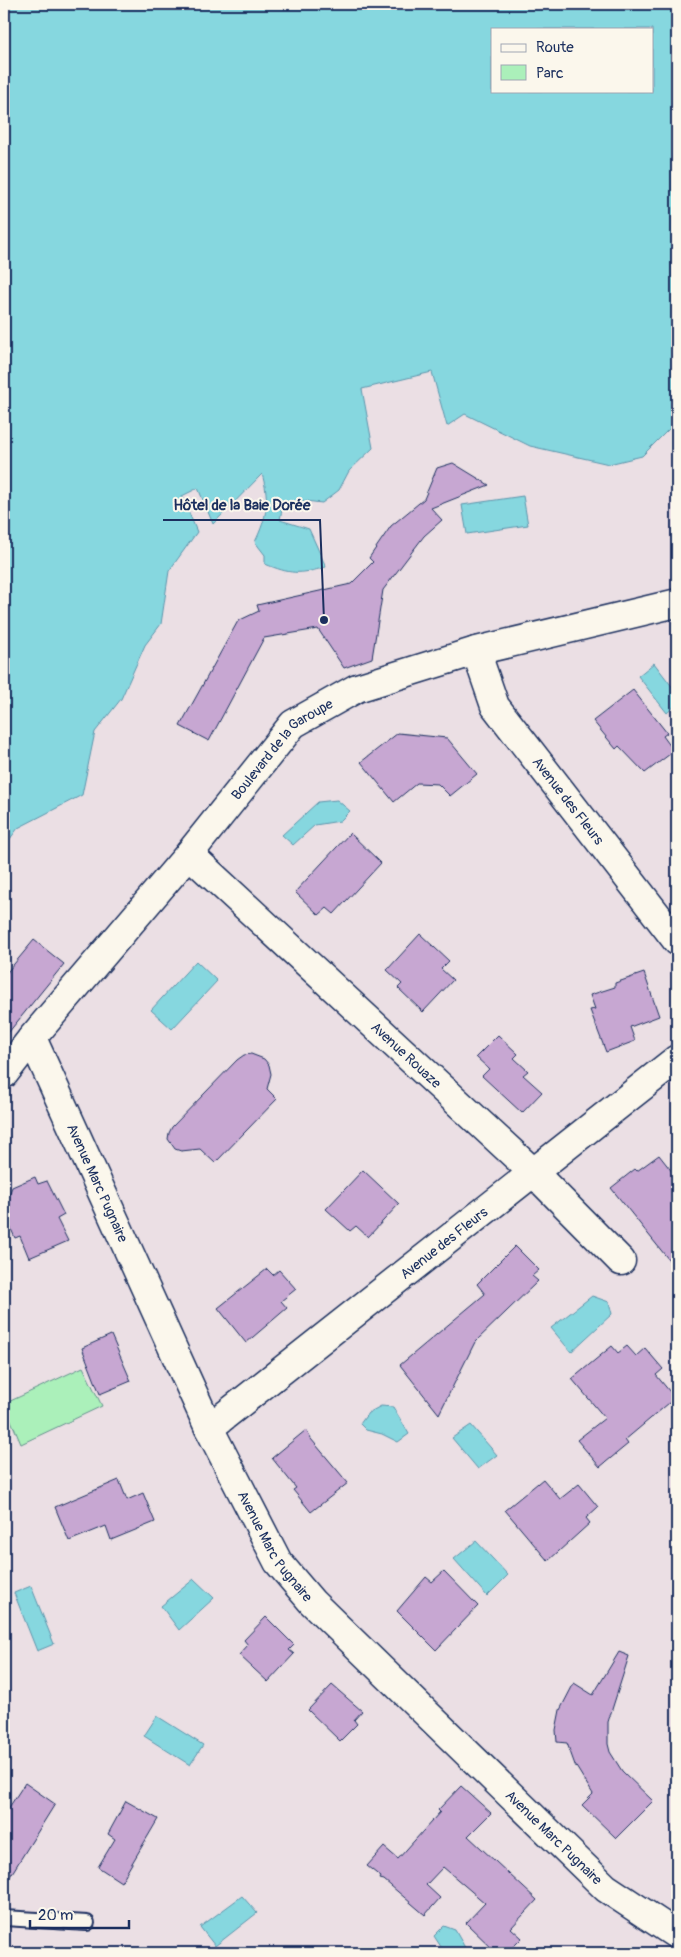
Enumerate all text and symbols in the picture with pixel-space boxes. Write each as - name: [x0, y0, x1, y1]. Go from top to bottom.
- legend: [491, 28, 654, 92]
- text: Route: [536, 38, 574, 57]
- text: Parc: [536, 64, 564, 83]
- callout: Hôtel de la Baie Dorée: [163, 490, 320, 520]
- text: Hôtel de la Baie Dorée: [174, 496, 311, 515]
- street label: Boulevard de la Garoupe: [227, 695, 336, 803]
- street label: Avenue des Fleurs: [529, 753, 608, 849]
- street label: Avenue Rouaze: [368, 1018, 445, 1092]
- street label: Avenue Marc Pugnaire: [63, 1121, 132, 1245]
- street label: Avenue des Fleurs: [397, 1203, 491, 1282]
- street label: Avenue Marc Pugnaire: [234, 1488, 316, 1605]
- street label: Avenue Marc Pugnaire: [502, 1787, 606, 1888]
- scale bar: [30, 1897, 129, 1929]
- text: 20 m: [38, 1906, 73, 1925]

